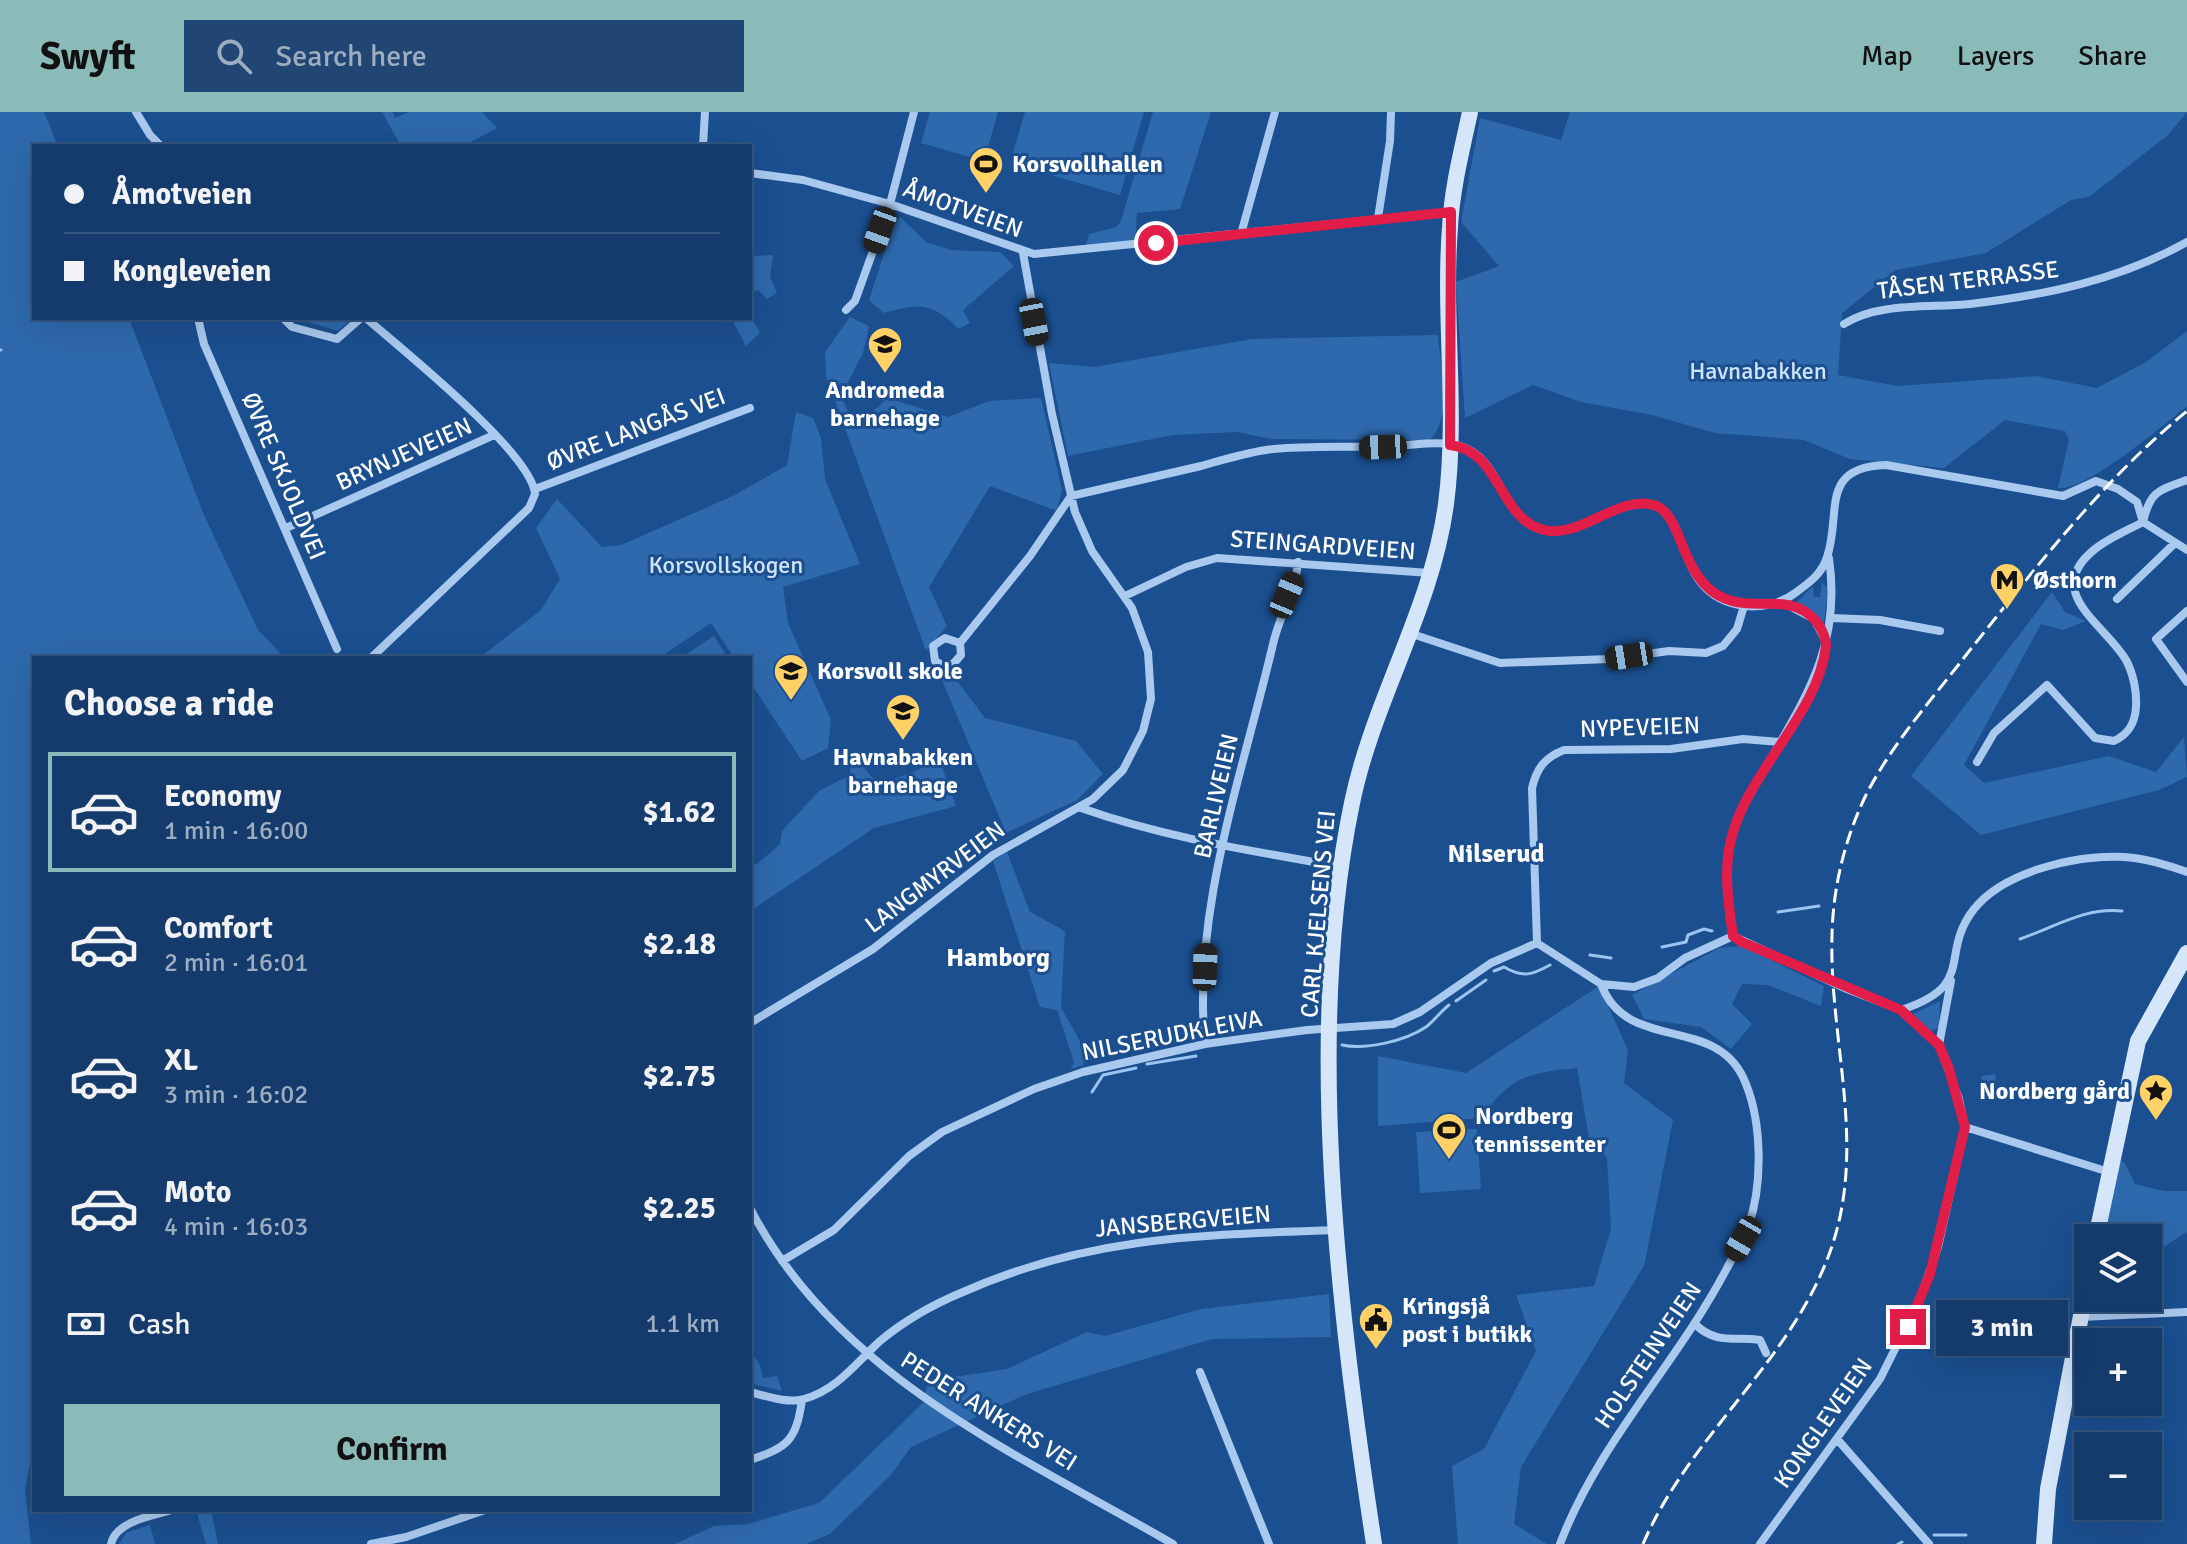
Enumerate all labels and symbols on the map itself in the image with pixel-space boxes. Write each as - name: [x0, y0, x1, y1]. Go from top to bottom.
- sports icon: Korsvollhallen: [967, 145, 1005, 195]
- place label: Korsvollhallen: [1012, 149, 1163, 179]
- street label: ÅMOTVEIEN: [899, 173, 1027, 245]
- car: [861, 203, 899, 257]
- route start: [1138, 225, 1174, 261]
- street label: TÅSEN TERRASSE: [1876, 254, 2060, 306]
- car: [1018, 296, 1050, 348]
- school or university icon: Andromeda barnehage: [866, 325, 904, 375]
- park label: Havnabakken: [1689, 356, 1827, 386]
- place label: Andromeda barnehage: [825, 375, 945, 433]
- street label: ØVRE LANGÅS VEI: [542, 381, 730, 477]
- street label: ØVRE SKJOLDVEI: [235, 388, 333, 564]
- street label: BRYNJEVEIEN: [331, 411, 477, 497]
- car: [1359, 434, 1407, 460]
- street label: STEINGARDVEIEN: [1229, 524, 1417, 566]
- park label: Korsvollskogen: [649, 550, 803, 580]
- metro station icon: Østhorn: [1988, 561, 2026, 611]
- place label: Østhorn: [2033, 565, 2117, 595]
- car: [1267, 568, 1307, 622]
- car: [1603, 640, 1655, 672]
- school or university icon: Korsvoll skole: [772, 652, 810, 702]
- place label: Korsvoll skole: [817, 656, 963, 686]
- school or university icon: Havnabakken barnehage: [884, 692, 922, 742]
- street label: NYPEVEIEN: [1580, 710, 1700, 744]
- street label: BARLIVEIEN: [1187, 731, 1245, 861]
- place label: Havnabakken barnehage: [833, 742, 973, 800]
- street label: CARL KJELSENS VEI: [1294, 809, 1342, 1019]
- street label: LANGMYRVEIEN: [859, 815, 1011, 939]
- district label: Nilserud: [1448, 838, 1545, 870]
- district label: Hamborg: [946, 942, 1050, 974]
- car: [1192, 943, 1218, 991]
- street label: NILSERUDKLEIVA: [1079, 1003, 1265, 1067]
- place icon: Nordberg gård: [2137, 1072, 2175, 1122]
- place label: Nordberg gård: [1979, 1076, 2130, 1106]
- place label: Nordberg tennissenter: [1474, 1101, 1606, 1159]
- sports icon: Nordberg tennissenter: [1430, 1111, 1468, 1161]
- street label: JANSBERGVEIEN: [1094, 1198, 1272, 1244]
- car: [1721, 1212, 1765, 1266]
- street label: HOLSTEINVEIEN: [1588, 1276, 1708, 1434]
- place label: Kringsjå post i butikk: [1402, 1291, 1533, 1349]
- callout: 3 min: [1936, 1299, 2068, 1355]
- public building icon: Kringsjå post i butikk: [1357, 1301, 1395, 1351]
- route end: [1890, 1309, 1926, 1345]
- street label: PEDER ANKERS VEI: [895, 1345, 1083, 1477]
- street label: KONGLEVEIEN: [1767, 1352, 1879, 1494]

